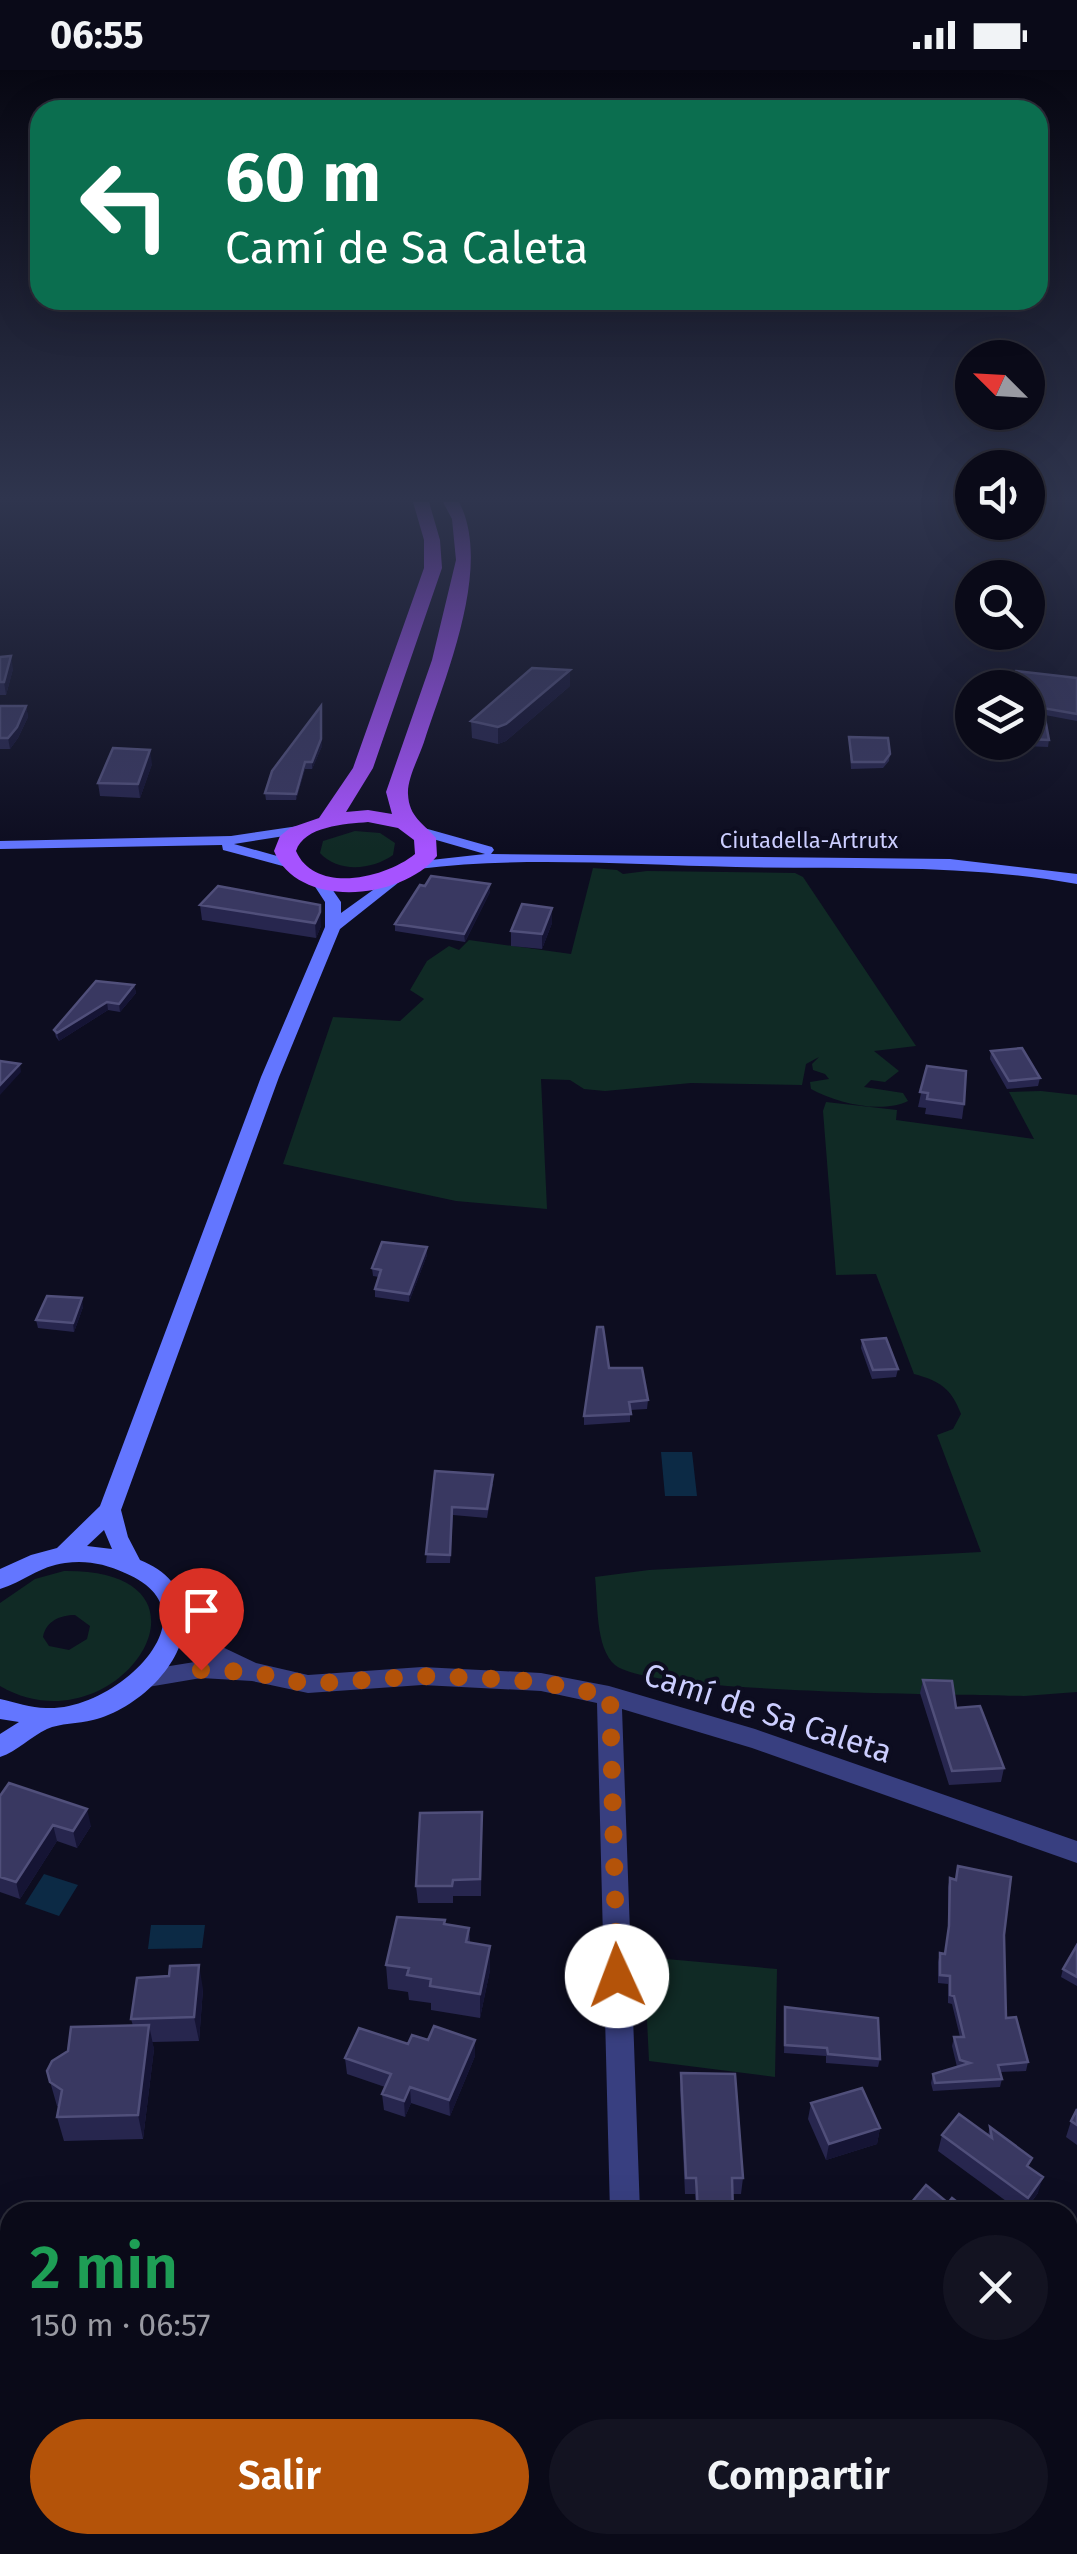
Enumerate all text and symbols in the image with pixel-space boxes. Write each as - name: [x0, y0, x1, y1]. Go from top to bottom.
- text: 06:55: [50, 12, 144, 58]
- text: 60 m: [225, 136, 381, 220]
- icon: left: [60, 140, 190, 270]
- text: Camí de Sa Caleta: [225, 221, 588, 275]
- north arrow: [955, 340, 1045, 430]
- map controls: [955, 340, 1045, 760]
- button: sound: [955, 450, 1045, 540]
- button: search: [955, 560, 1045, 650]
- button: layers: [955, 670, 1045, 760]
- street label: Ciutadella-Artrutx: [720, 827, 899, 854]
- pin: [159, 1568, 244, 1671]
- icon: arrive: [174, 1583, 229, 1638]
- street label: Camí de Sa Caleta: [639, 1655, 897, 1771]
- position arrow: [565, 1924, 669, 2028]
- text: 2 min: [30, 2232, 178, 2304]
- button: close: [943, 2235, 1048, 2340]
- text: 150 m · 06:57: [30, 2306, 210, 2344]
- button: Salir: [30, 2419, 529, 2534]
- button: Compartir: [549, 2419, 1048, 2534]

